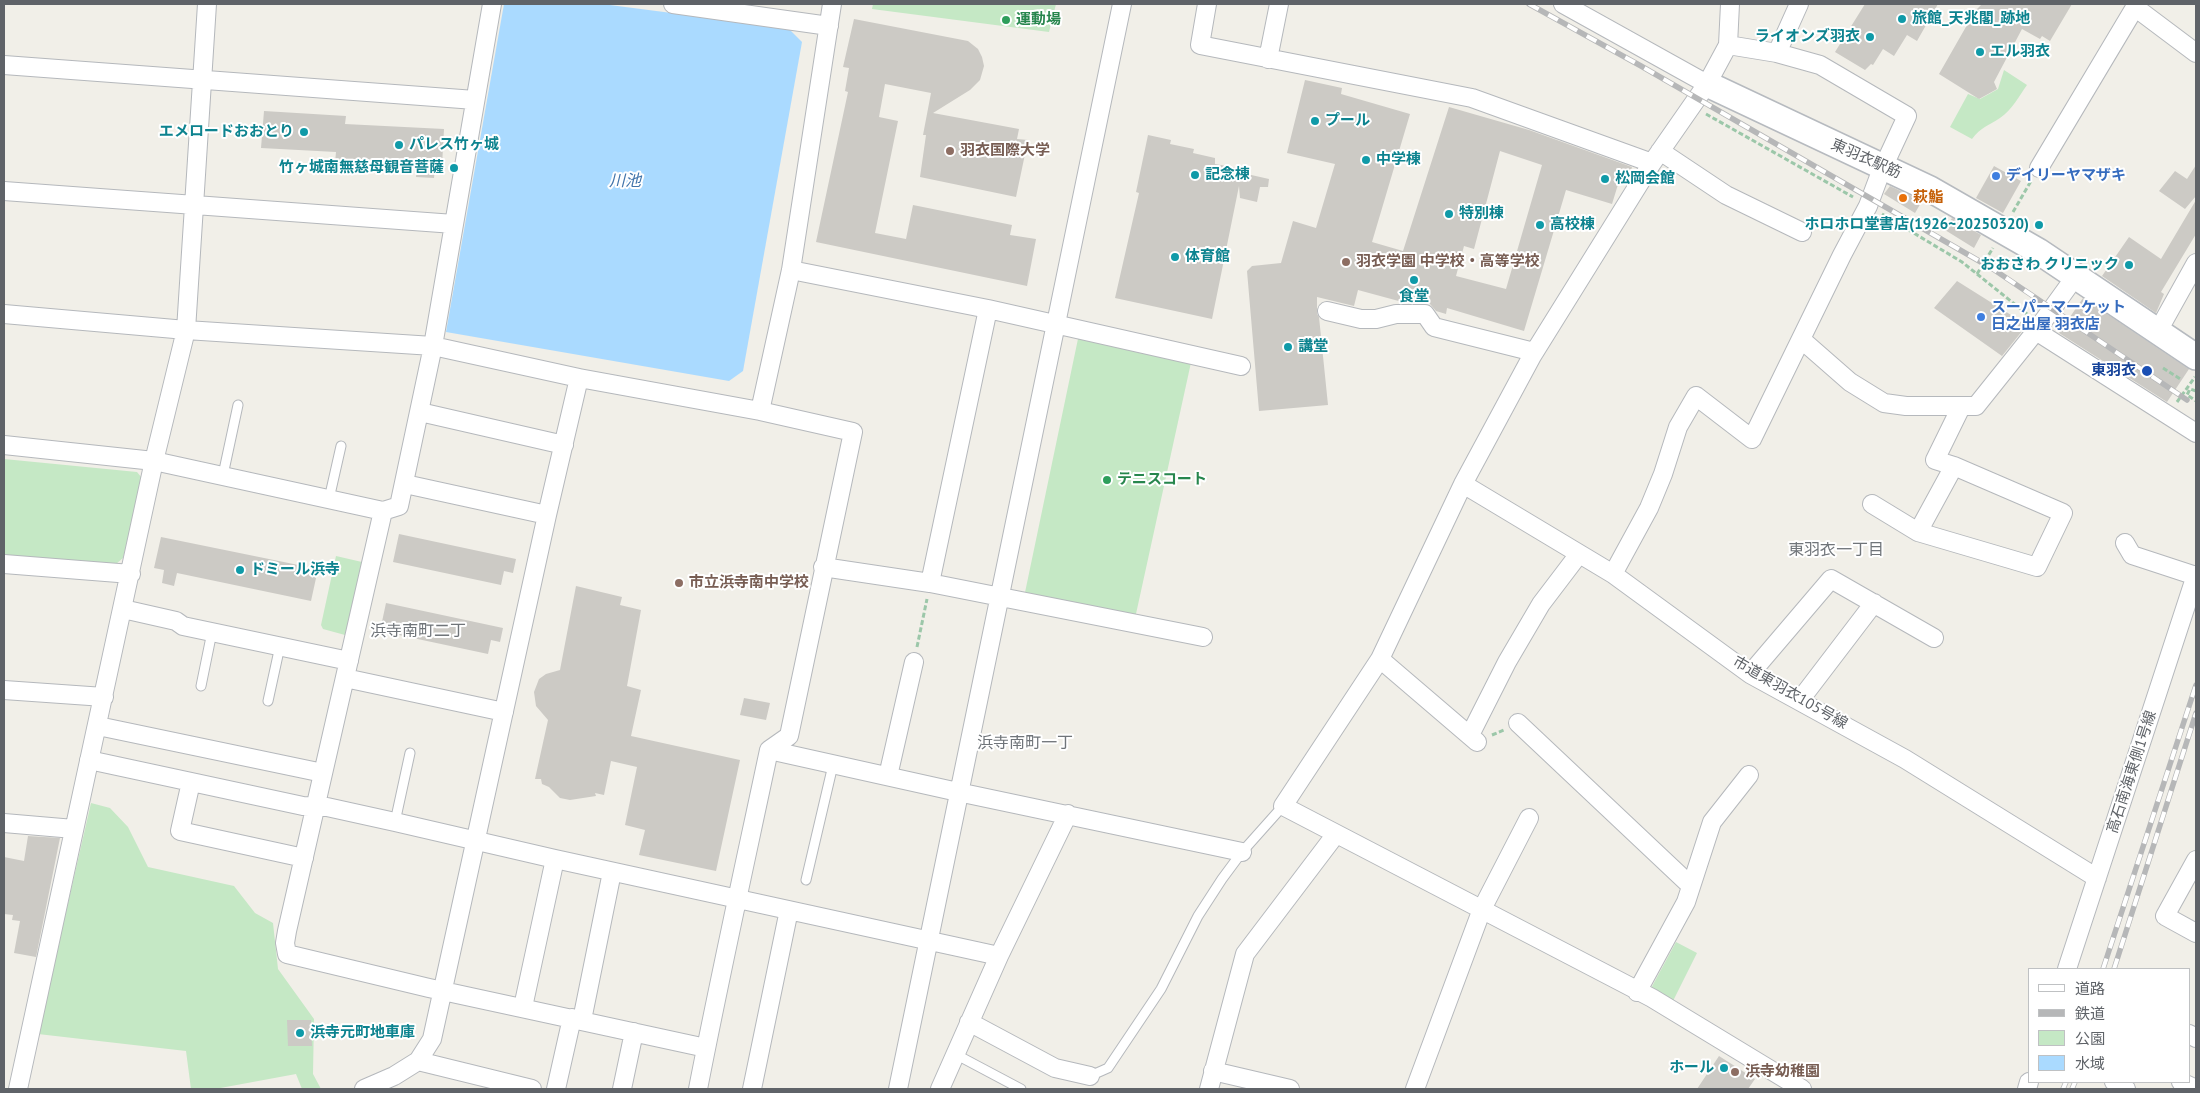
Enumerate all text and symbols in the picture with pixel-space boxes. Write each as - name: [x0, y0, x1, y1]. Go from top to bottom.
- place label: 旅館_天兆閣_跡地: [1912, 10, 2030, 28]
- place label: 運動場: [1016, 11, 1061, 29]
- marker: 旅館_天兆閣_跡地: [1896, 13, 1908, 25]
- marker: 運動場: [1000, 14, 1012, 26]
- place label: ライオンズ羽衣: [1755, 28, 1860, 46]
- marker: ライオンズ羽衣: [1864, 31, 1876, 43]
- place label: エル羽衣: [1990, 43, 2050, 61]
- marker: エル羽衣: [1974, 46, 1986, 58]
- place label: プール: [1325, 112, 1370, 130]
- marker: プール: [1309, 115, 1321, 127]
- place label: エメロードおおとり: [159, 123, 294, 141]
- marker: エメロードおおとり: [298, 126, 310, 138]
- place label: パレス竹ヶ城: [409, 136, 499, 154]
- street label: 東羽衣駅筋: [1828, 136, 1904, 182]
- marker: パレス竹ヶ城: [393, 139, 405, 151]
- place label: 羽衣国際大学: [960, 142, 1050, 160]
- marker: 羽衣国際大学: [944, 145, 956, 157]
- place label: 中学棟: [1376, 151, 1421, 169]
- marker: 中学棟: [1360, 154, 1372, 166]
- place label: 竹ヶ城南無慈母観音菩薩: [279, 159, 444, 177]
- marker: 竹ヶ城南無慈母観音菩薩: [448, 162, 460, 174]
- place label: 記念棟: [1205, 166, 1250, 184]
- place label: デイリーヤマザキ: [2006, 167, 2126, 185]
- marker: 記念棟: [1189, 169, 1201, 181]
- place label: 松岡会館: [1615, 170, 1675, 188]
- marker: デイリーヤマザキ: [1990, 170, 2002, 182]
- water label: 川池: [609, 171, 641, 191]
- marker: 松岡会館: [1599, 173, 1611, 185]
- place label: 萩鮨: [1913, 189, 1943, 207]
- marker: 萩鮨: [1897, 192, 1909, 204]
- place label: 特別棟: [1459, 205, 1504, 223]
- marker: 特別棟: [1443, 208, 1455, 220]
- place label: 高校棟: [1550, 216, 1595, 234]
- place label: ホロホロ堂書店(1926~20250320): [1804, 216, 2029, 234]
- marker: 高校棟: [1534, 219, 1546, 231]
- marker: ホロホロ堂書店(1926~20250320): [2033, 219, 2045, 231]
- place label: 体育館: [1185, 248, 1230, 266]
- marker: 体育館: [1169, 251, 1181, 263]
- place label: 羽衣学園 中学校・高等学校: [1356, 253, 1540, 271]
- marker: 羽衣学園 中学校・高等学校: [1340, 256, 1352, 268]
- place label: おおさわ クリニック: [1980, 256, 2119, 274]
- marker: おおさわ クリニック: [2123, 259, 2135, 271]
- marker: 食堂: [1408, 274, 1420, 286]
- place label: 食堂: [1399, 288, 1429, 306]
- place label: スーパーマーケット 日之出屋 羽衣店: [1991, 299, 2126, 334]
- marker: スーパーマーケット 日之出屋 羽衣店: [1975, 311, 1987, 323]
- place label: 講堂: [1298, 338, 1328, 356]
- marker: 講堂: [1282, 341, 1294, 353]
- place label: 東羽衣: [2091, 362, 2136, 380]
- marker: 東羽衣: [2140, 364, 2154, 378]
- place label: テニスコート: [1117, 471, 1207, 489]
- marker: テニスコート: [1101, 474, 1113, 486]
- district label: 東羽衣一丁目: [1788, 540, 1884, 560]
- place label: ドミール浜寺: [250, 561, 340, 579]
- marker: ドミール浜寺: [234, 564, 246, 576]
- place label: 市立浜寺南中学校: [689, 574, 809, 592]
- marker: 市立浜寺南中学校: [673, 577, 685, 589]
- district label: 浜寺南町二丁: [370, 621, 466, 641]
- street label: 市道東羽衣105号線: [1729, 653, 1851, 733]
- street label: 高石南海東側1号線: [2104, 708, 2160, 836]
- district label: 浜寺南町一丁: [977, 733, 1073, 753]
- legend: [2028, 968, 2190, 1083]
- text: 道路: [2075, 979, 2105, 998]
- text: 鉄道: [2075, 1004, 2105, 1023]
- place label: 浜寺元町地車庫: [310, 1024, 415, 1042]
- marker: 浜寺元町地車庫: [294, 1027, 306, 1039]
- text: 公園: [2075, 1029, 2105, 1048]
- text: 水域: [2075, 1054, 2105, 1073]
- place label: ホール: [1669, 1059, 1714, 1077]
- marker: ホール: [1718, 1062, 1730, 1074]
- place label: 浜寺幼稚園: [1745, 1063, 1820, 1081]
- marker: 浜寺幼稚園: [1729, 1066, 1741, 1078]

